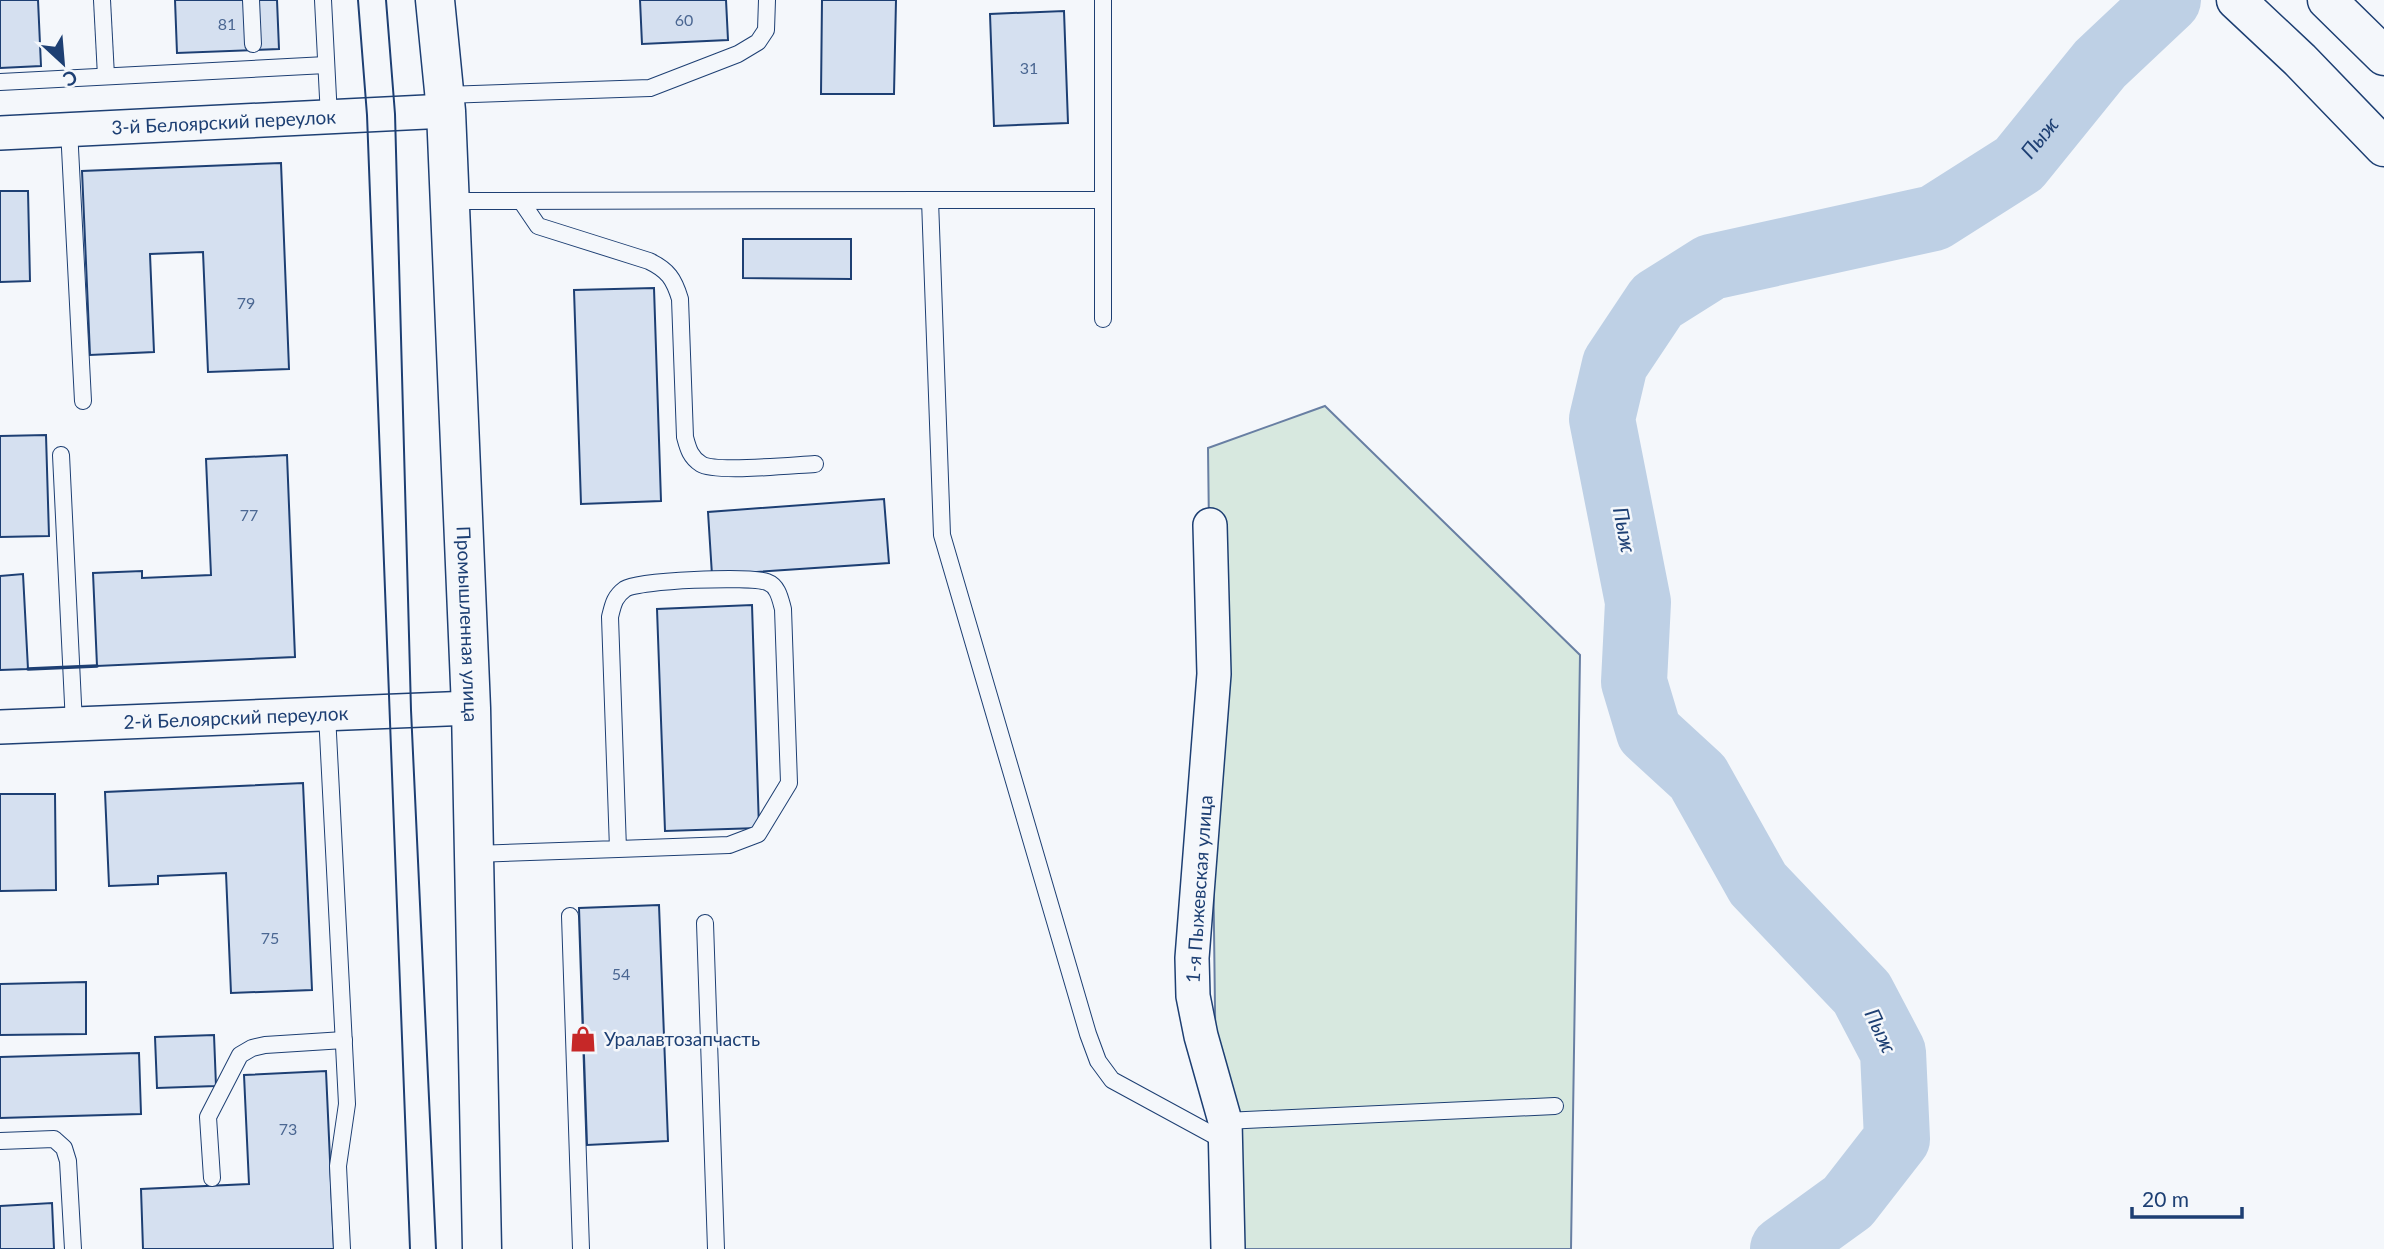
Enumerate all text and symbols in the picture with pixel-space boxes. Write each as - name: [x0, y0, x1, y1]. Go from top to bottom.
- house number: 60: [675, 10, 693, 29]
- house number: 81: [218, 14, 236, 33]
- north arrow: [28, 28, 98, 98]
- house number: 31: [1020, 58, 1038, 77]
- text: С: [60, 66, 81, 92]
- street label: 3-й Белоярский переулок: [111, 104, 337, 138]
- water label: Пыж: [2015, 111, 2064, 163]
- house number: 79: [237, 293, 255, 312]
- house number: 77: [240, 505, 258, 524]
- water label: Пыж: [1609, 505, 1642, 555]
- street label: Промышленная улица: [452, 525, 483, 722]
- street label: 2-й Белоярский переулок: [123, 701, 349, 733]
- street label: 1-я Пыжевская улица: [1180, 794, 1217, 984]
- house number: 75: [261, 928, 279, 947]
- house number: 54: [612, 964, 630, 983]
- water label: Пыж: [1860, 1004, 1903, 1057]
- shop icon: Уралавтозапчасть: [568, 1024, 598, 1054]
- place label: Уралавтозапчасть: [604, 1027, 760, 1050]
- house number: 73: [279, 1119, 297, 1138]
- scale bar: [2132, 1176, 2242, 1220]
- text: 20 m: [2142, 1186, 2189, 1211]

